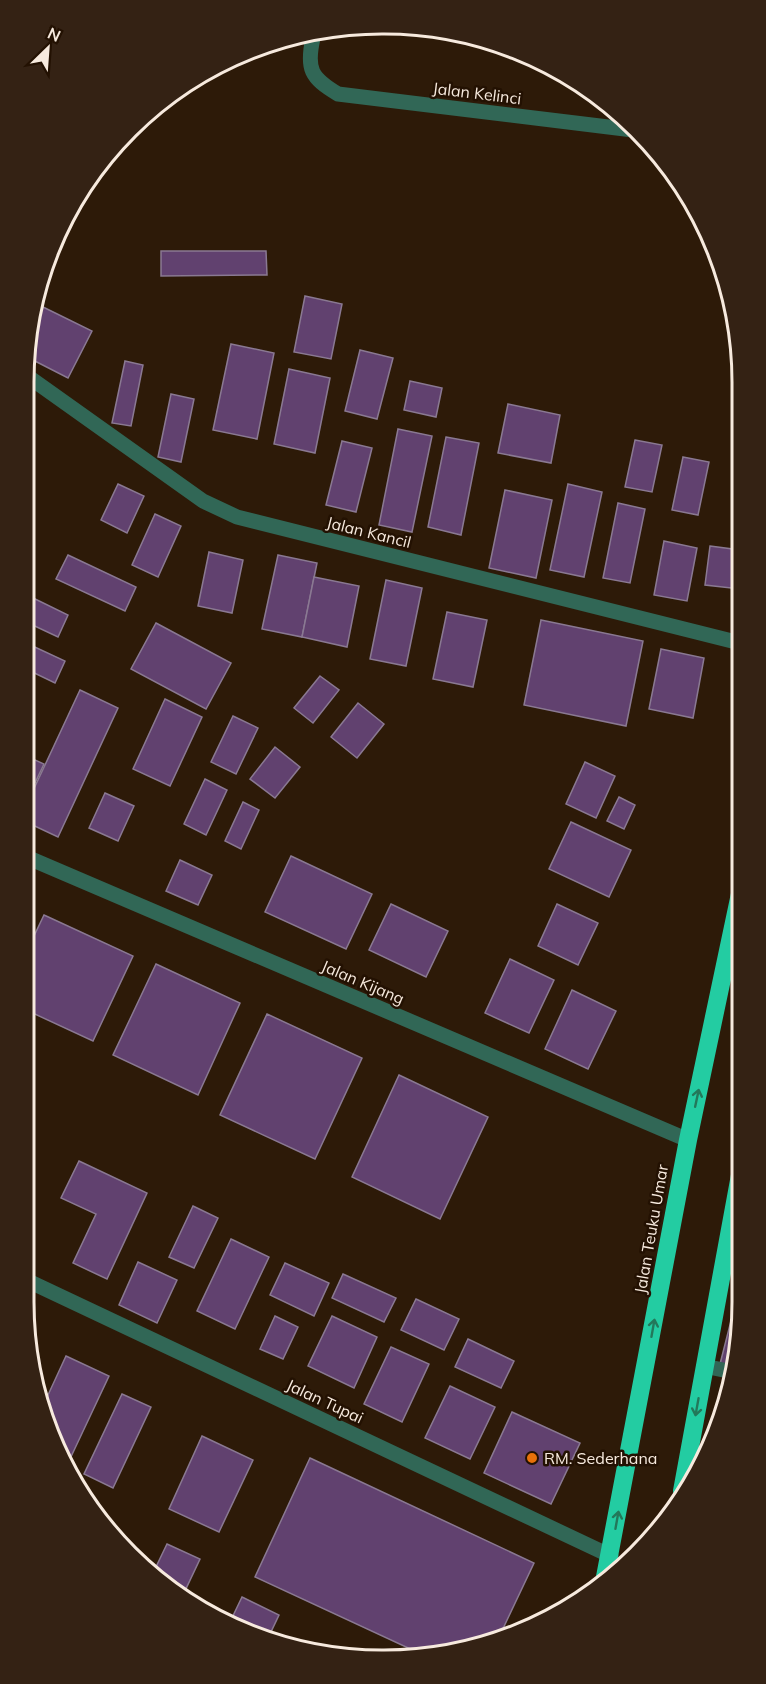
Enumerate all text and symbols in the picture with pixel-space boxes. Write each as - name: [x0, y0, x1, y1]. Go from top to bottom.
- north arrow: [18, 18, 78, 78]
- text: N: [45, 23, 64, 46]
- street label: Jalan Kelinci: [432, 78, 522, 108]
- street label: Jalan Kancil: [325, 512, 413, 552]
- street label: Jalan Kijang: [318, 956, 408, 1008]
- one-way arrow: [691, 1088, 703, 1107]
- street label: Jalan Teuku Umar: [630, 1163, 672, 1295]
- one-way arrow: [648, 1319, 659, 1338]
- street label: Jalan Tupai: [283, 1374, 367, 1428]
- one-way arrow: [691, 1397, 702, 1417]
- place label: RM. Sederhana: [544, 1448, 657, 1468]
- marker: RM. Sederhana: [525, 1451, 539, 1465]
- one-way arrow: [612, 1510, 623, 1530]

